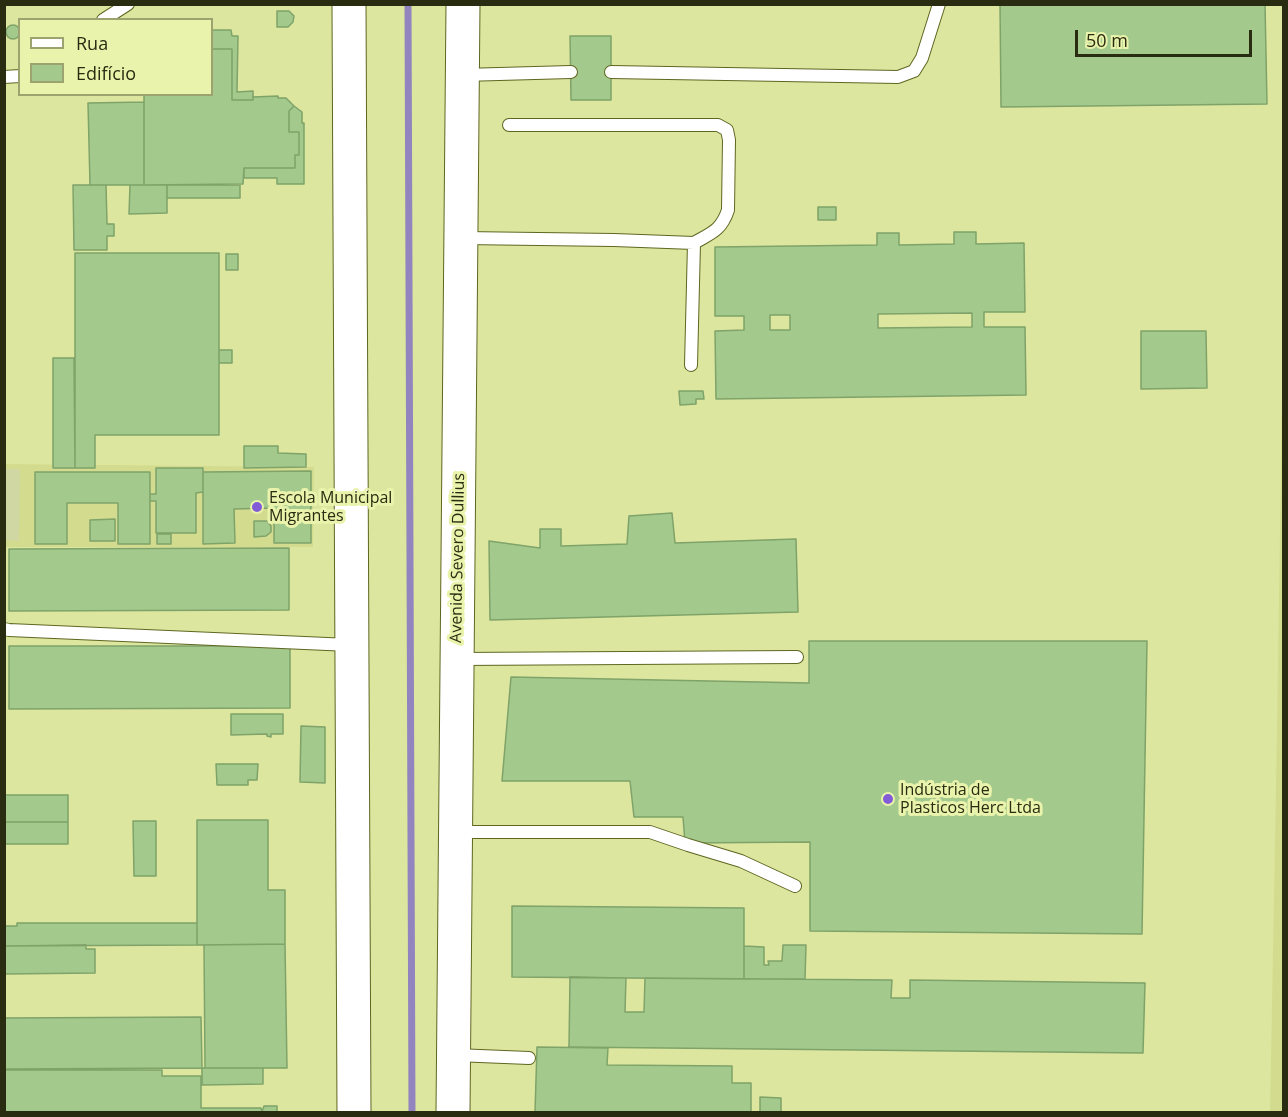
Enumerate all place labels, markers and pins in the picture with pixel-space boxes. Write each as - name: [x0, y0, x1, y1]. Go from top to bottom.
- place label: Escola Municipal Migrantes: [269, 488, 392, 526]
- marker: Escola Municipal Migrantes: [250, 500, 264, 514]
- place label: Indústria de Plasticos Herc Ltda: [900, 780, 1041, 818]
- marker: Indústria de Plasticos Herc Ltda: [881, 792, 895, 806]

